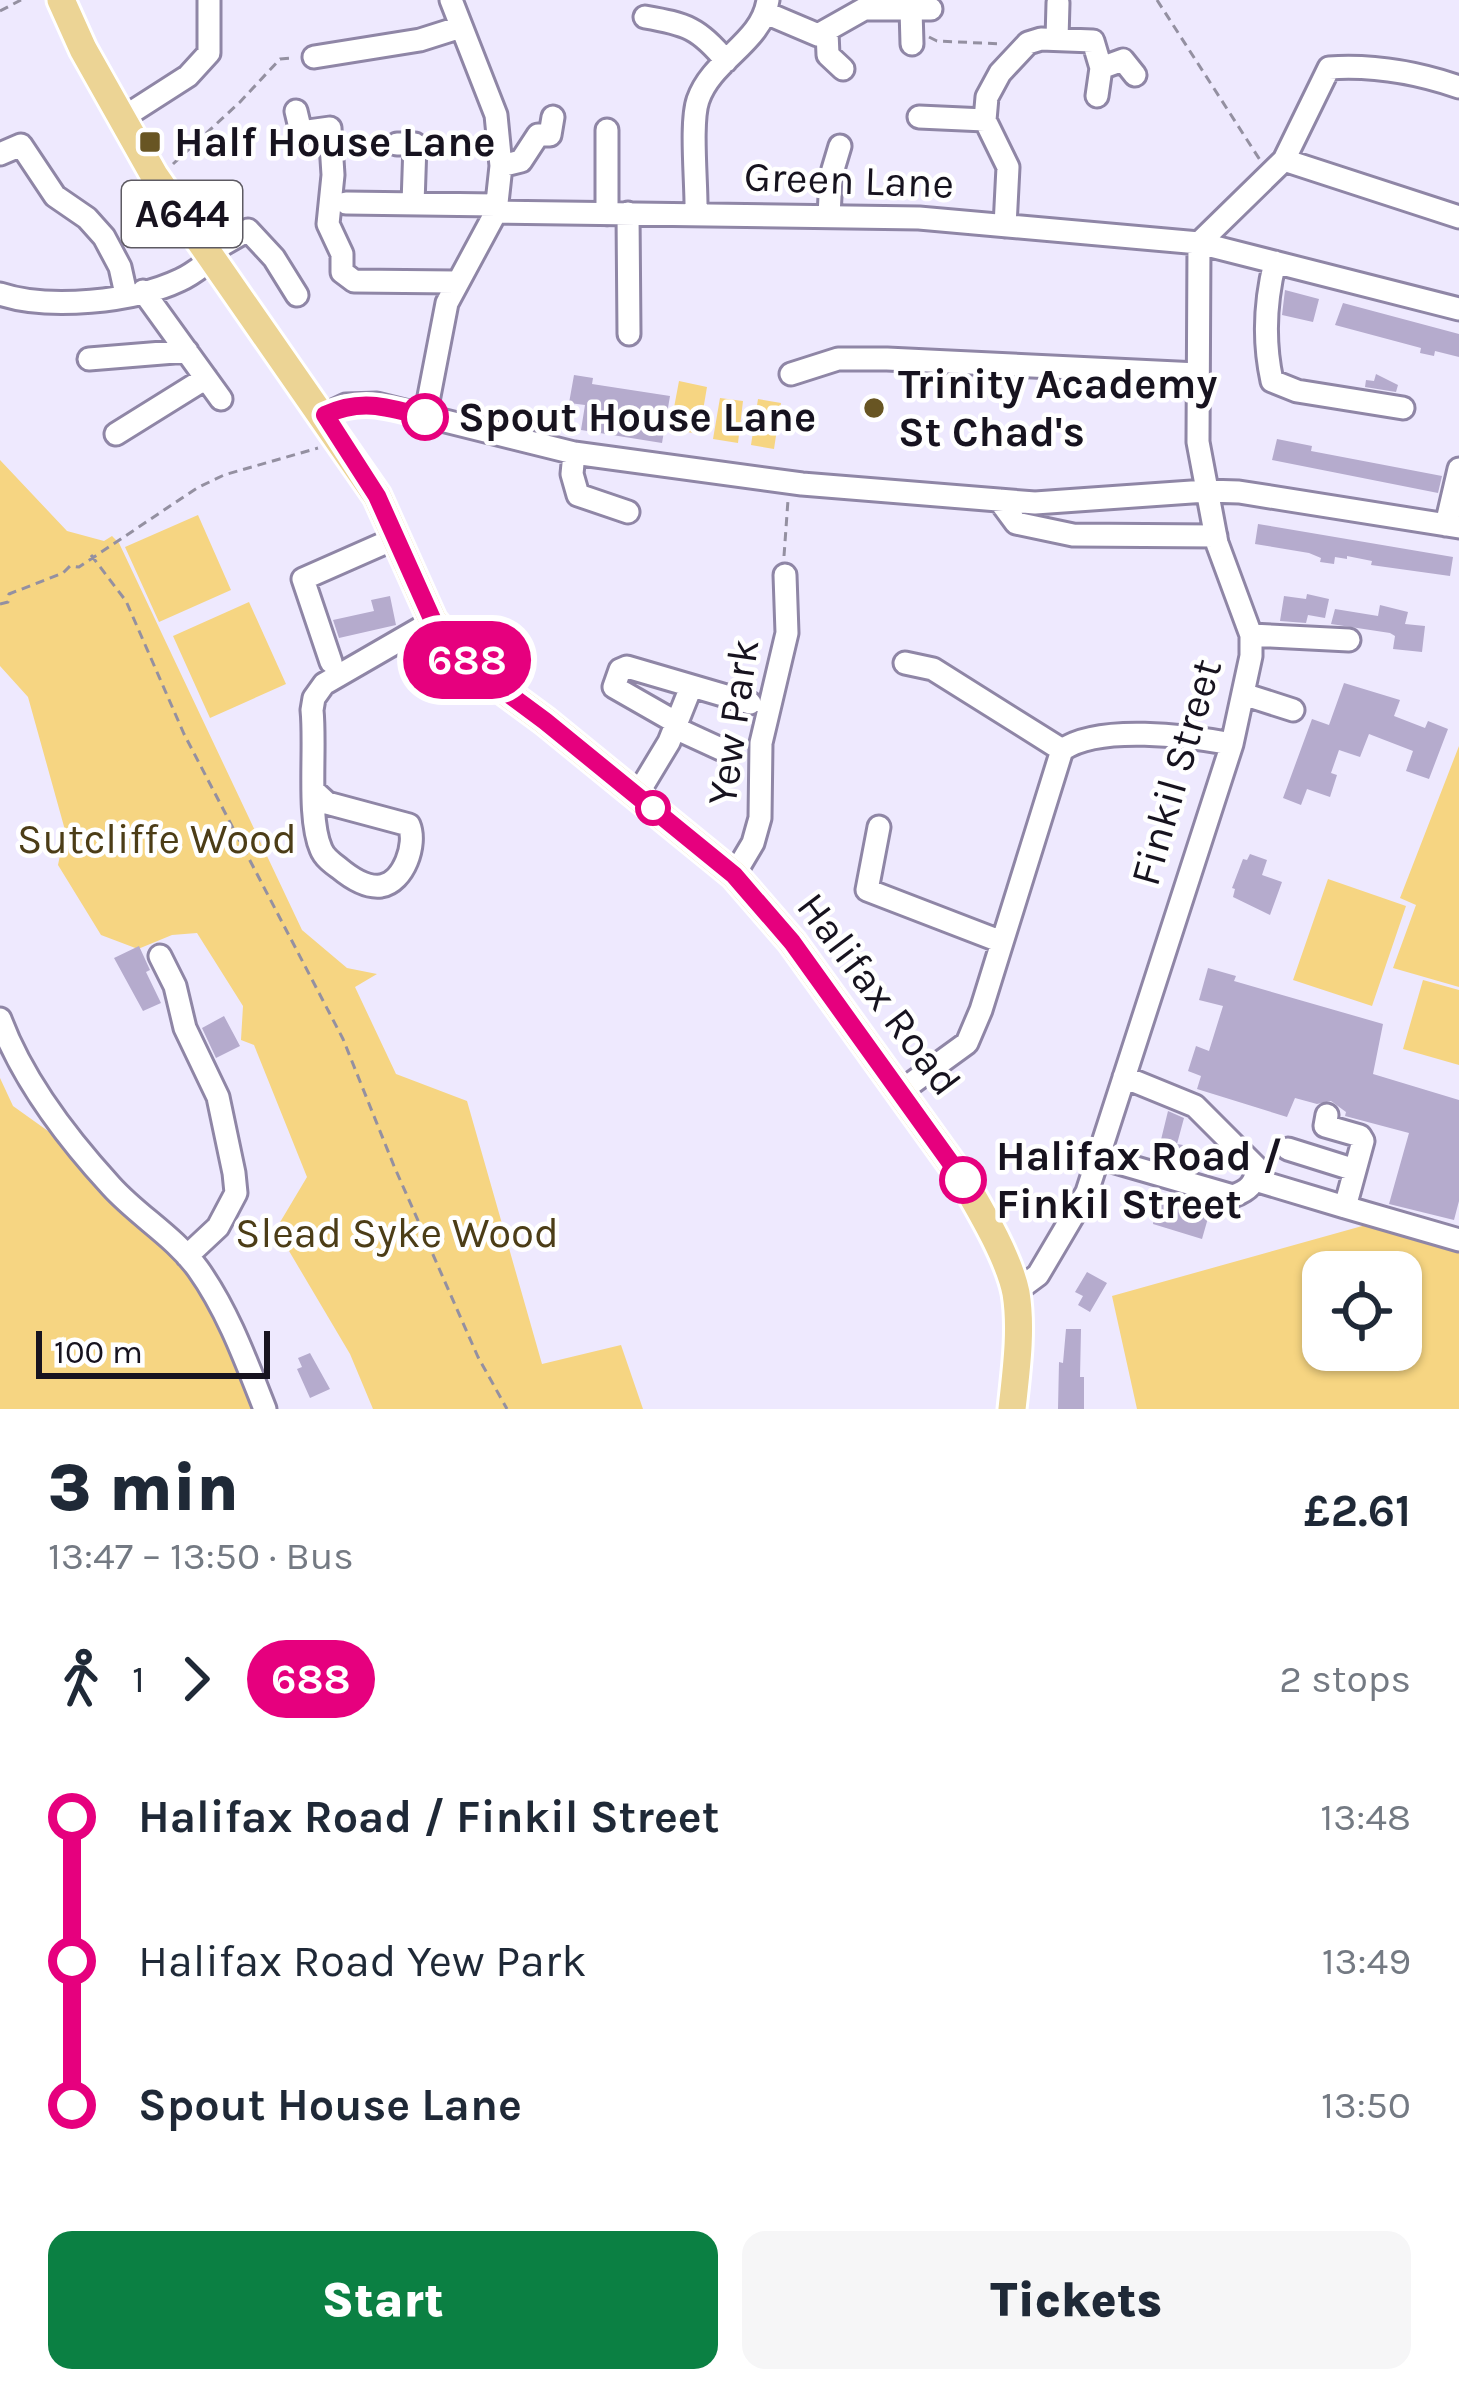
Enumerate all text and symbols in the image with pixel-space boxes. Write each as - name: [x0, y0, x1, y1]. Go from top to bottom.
- place label: Half House Lane: [174, 117, 496, 167]
- marker: Half House Lane: [137, 129, 163, 155]
- street label: Green Lane: [743, 151, 955, 209]
- road number: A644: [122, 181, 242, 247]
- place label: Trinity Academy St Chad's: [898, 359, 1217, 457]
- place label: Spout House Lane: [458, 392, 816, 442]
- marker: Spout House Lane: [403, 395, 447, 439]
- marker: Trinity Academy St Chad's: [861, 395, 887, 421]
- line badge: 688: [398, 621, 536, 699]
- text: 688: [427, 635, 507, 685]
- street label: Yew Park: [697, 636, 769, 808]
- street label: Finkil Street: [1120, 653, 1232, 891]
- unlabelled marker: [637, 792, 669, 824]
- park label: Sutcliffe Wood: [17, 814, 297, 864]
- street label: Halifax Road: [786, 883, 972, 1105]
- place label: Halifax Road / Finkil Street: [996, 1131, 1282, 1229]
- marker: Halifax Road / Finkil Street: [941, 1158, 985, 1202]
- park label: Slead Syke Wood: [235, 1208, 559, 1258]
- map controls: [1302, 1251, 1422, 1371]
- button: locate: [1302, 1251, 1422, 1371]
- scale bar: [36, 1325, 270, 1378]
- text: 100 m: [54, 1333, 143, 1371]
- text: 3 min: [48, 1449, 239, 1527]
- text: £2.61: [1304, 1485, 1411, 1537]
- text: 13:47 – 13:50 · Bus: [48, 1533, 354, 1579]
- icon: walk: [48, 1646, 114, 1712]
- icon: forward: [163, 1646, 229, 1712]
- text: 688: [271, 1654, 351, 1704]
- text: 1: [132, 1656, 145, 1702]
- text: 2 stops: [1279, 1656, 1411, 1702]
- text: Halifax Road / Finkil Street: [138, 1791, 719, 1843]
- text: 13:48: [1320, 1794, 1411, 1840]
- text: Halifax Road Yew Park: [138, 1935, 587, 1987]
- text: 13:49: [1322, 1938, 1411, 1984]
- text: Spout House Lane: [138, 2079, 522, 2131]
- text: 13:50: [1321, 2082, 1411, 2128]
- button: Start: [48, 2231, 718, 2369]
- button: Tickets: [742, 2231, 1411, 2369]

